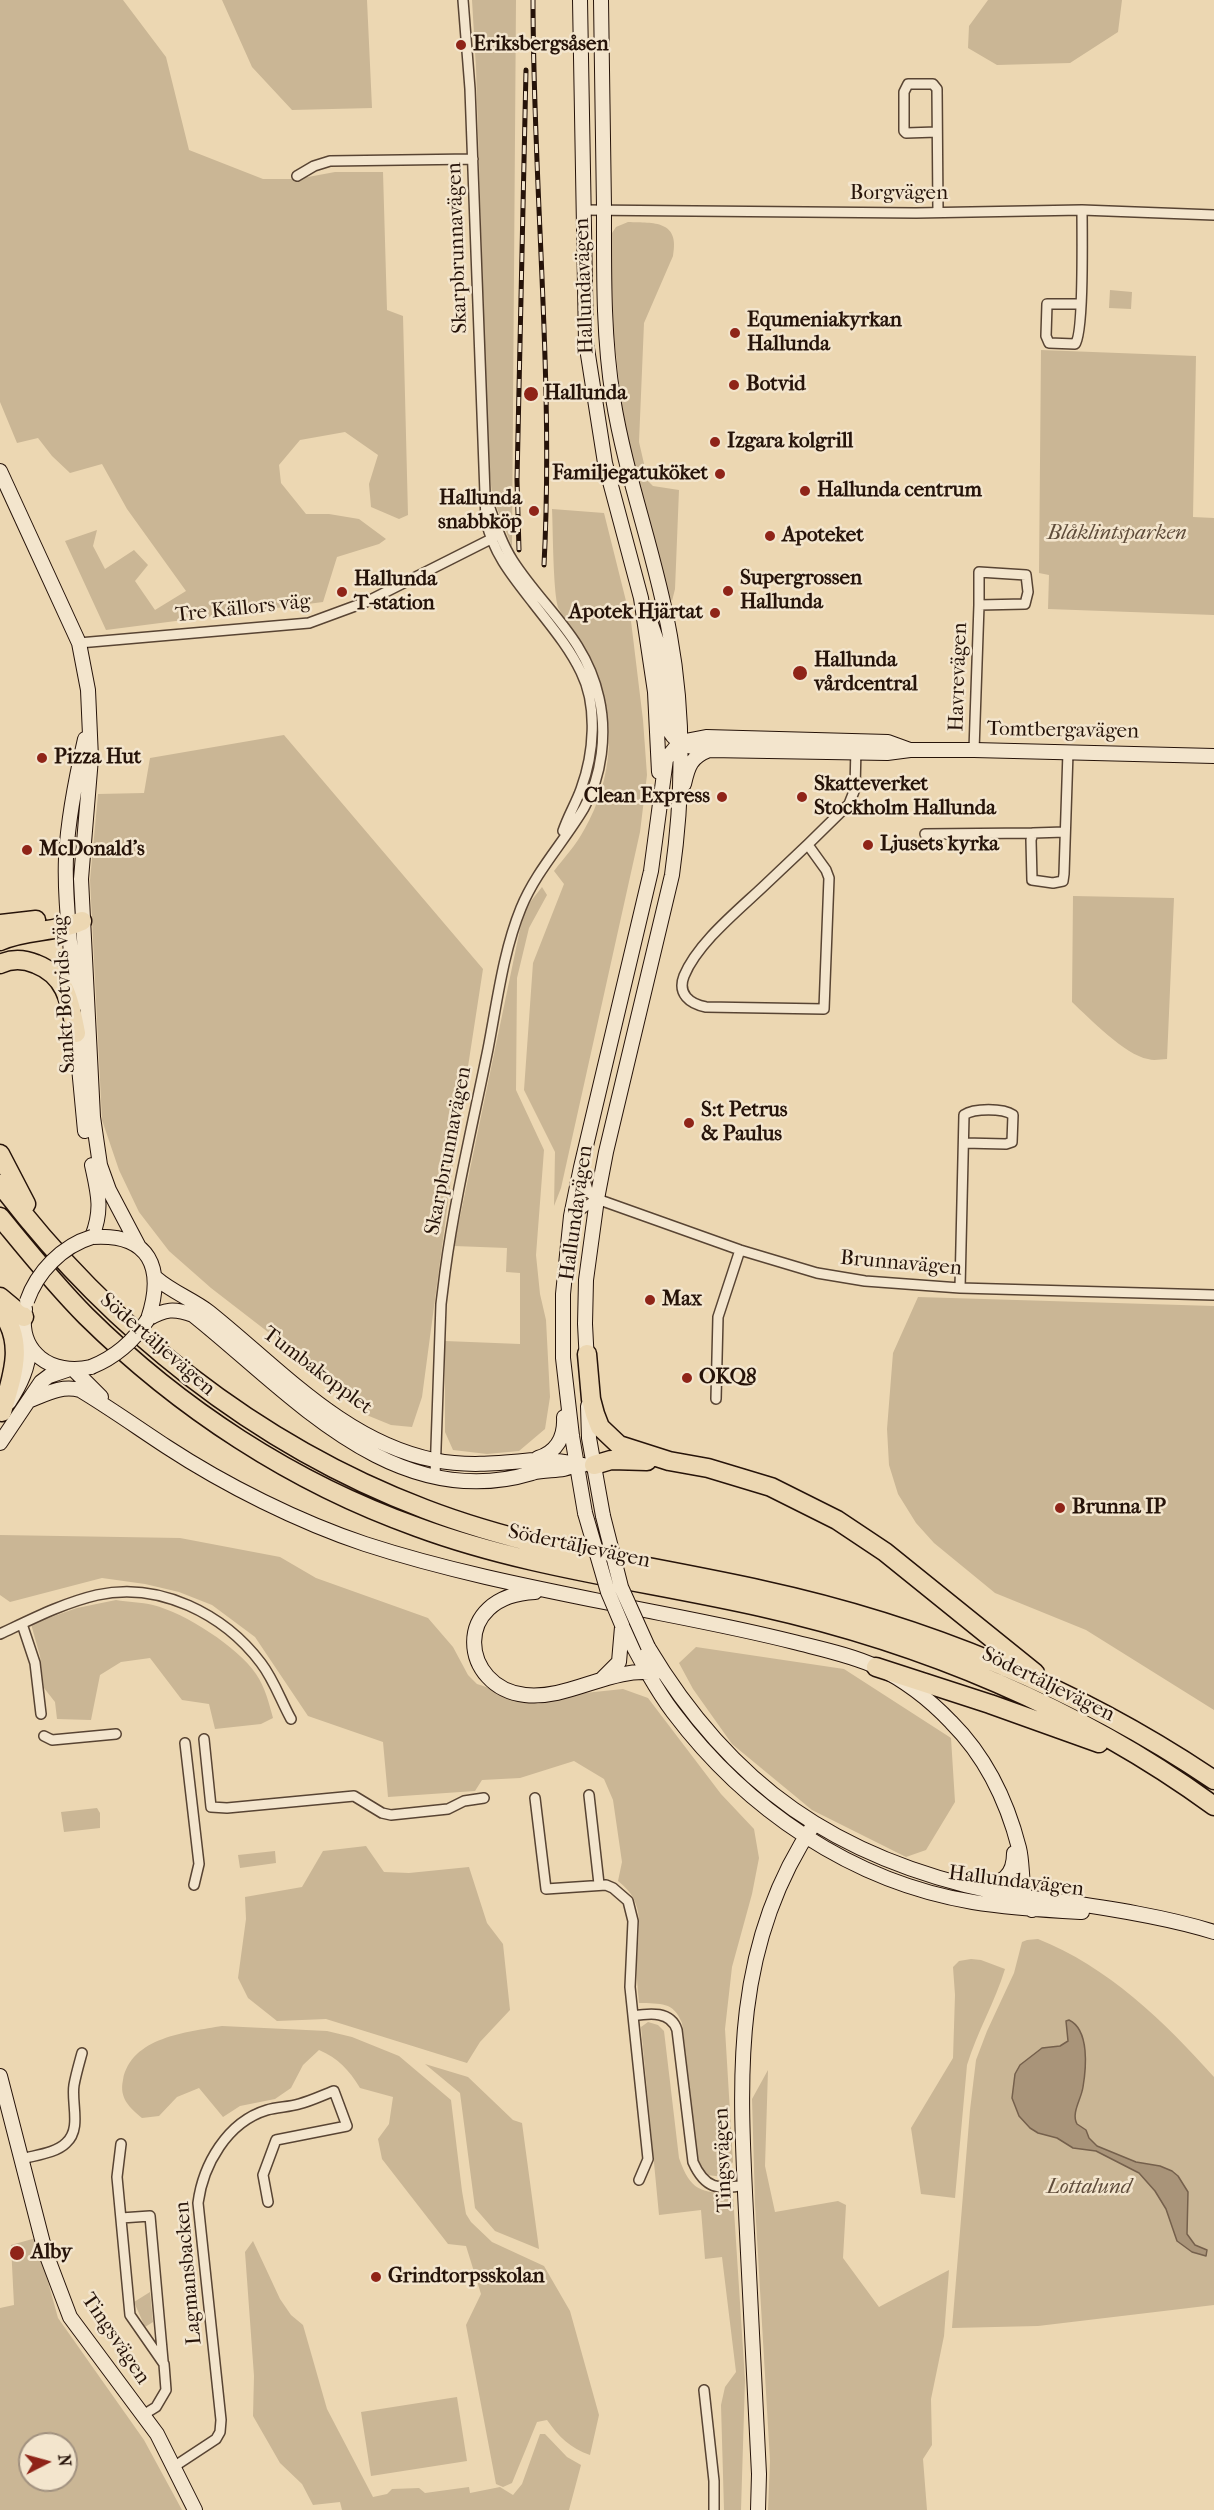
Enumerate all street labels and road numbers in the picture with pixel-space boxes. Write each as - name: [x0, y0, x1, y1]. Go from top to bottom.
- street label: Skarpbrunnavägen: [442, 162, 474, 334]
- street label: Borgvägen: [850, 181, 948, 207]
- street label: Hallundavägen: [570, 217, 600, 355]
- street label: Tre Källors väg: [174, 589, 312, 629]
- street label: Havrevägen: [945, 622, 973, 732]
- street label: Tomtbergavägen: [987, 717, 1139, 745]
- street label: Sankt Botvids väg: [48, 914, 82, 1074]
- street label: Skarpbrunnavägen: [420, 1064, 478, 1238]
- street label: Hallundavägen: [555, 1144, 599, 1282]
- street label: Brunnavägen: [839, 1246, 963, 1282]
- street label: Södertäljevägen: [94, 1288, 220, 1402]
- street label: Tumbakopplet: [257, 1322, 377, 1420]
- street label: Södertäljevägen: [506, 1520, 652, 1574]
- street label: Södertäljevägen: [977, 1642, 1119, 1728]
- street label: Hallundavägen: [947, 1861, 1085, 1903]
- street label: Tingsvägen: [710, 2107, 738, 2213]
- street label: Lagmansbacken: [170, 2200, 208, 2346]
- street label: Tingsvägen: [75, 2288, 155, 2390]

